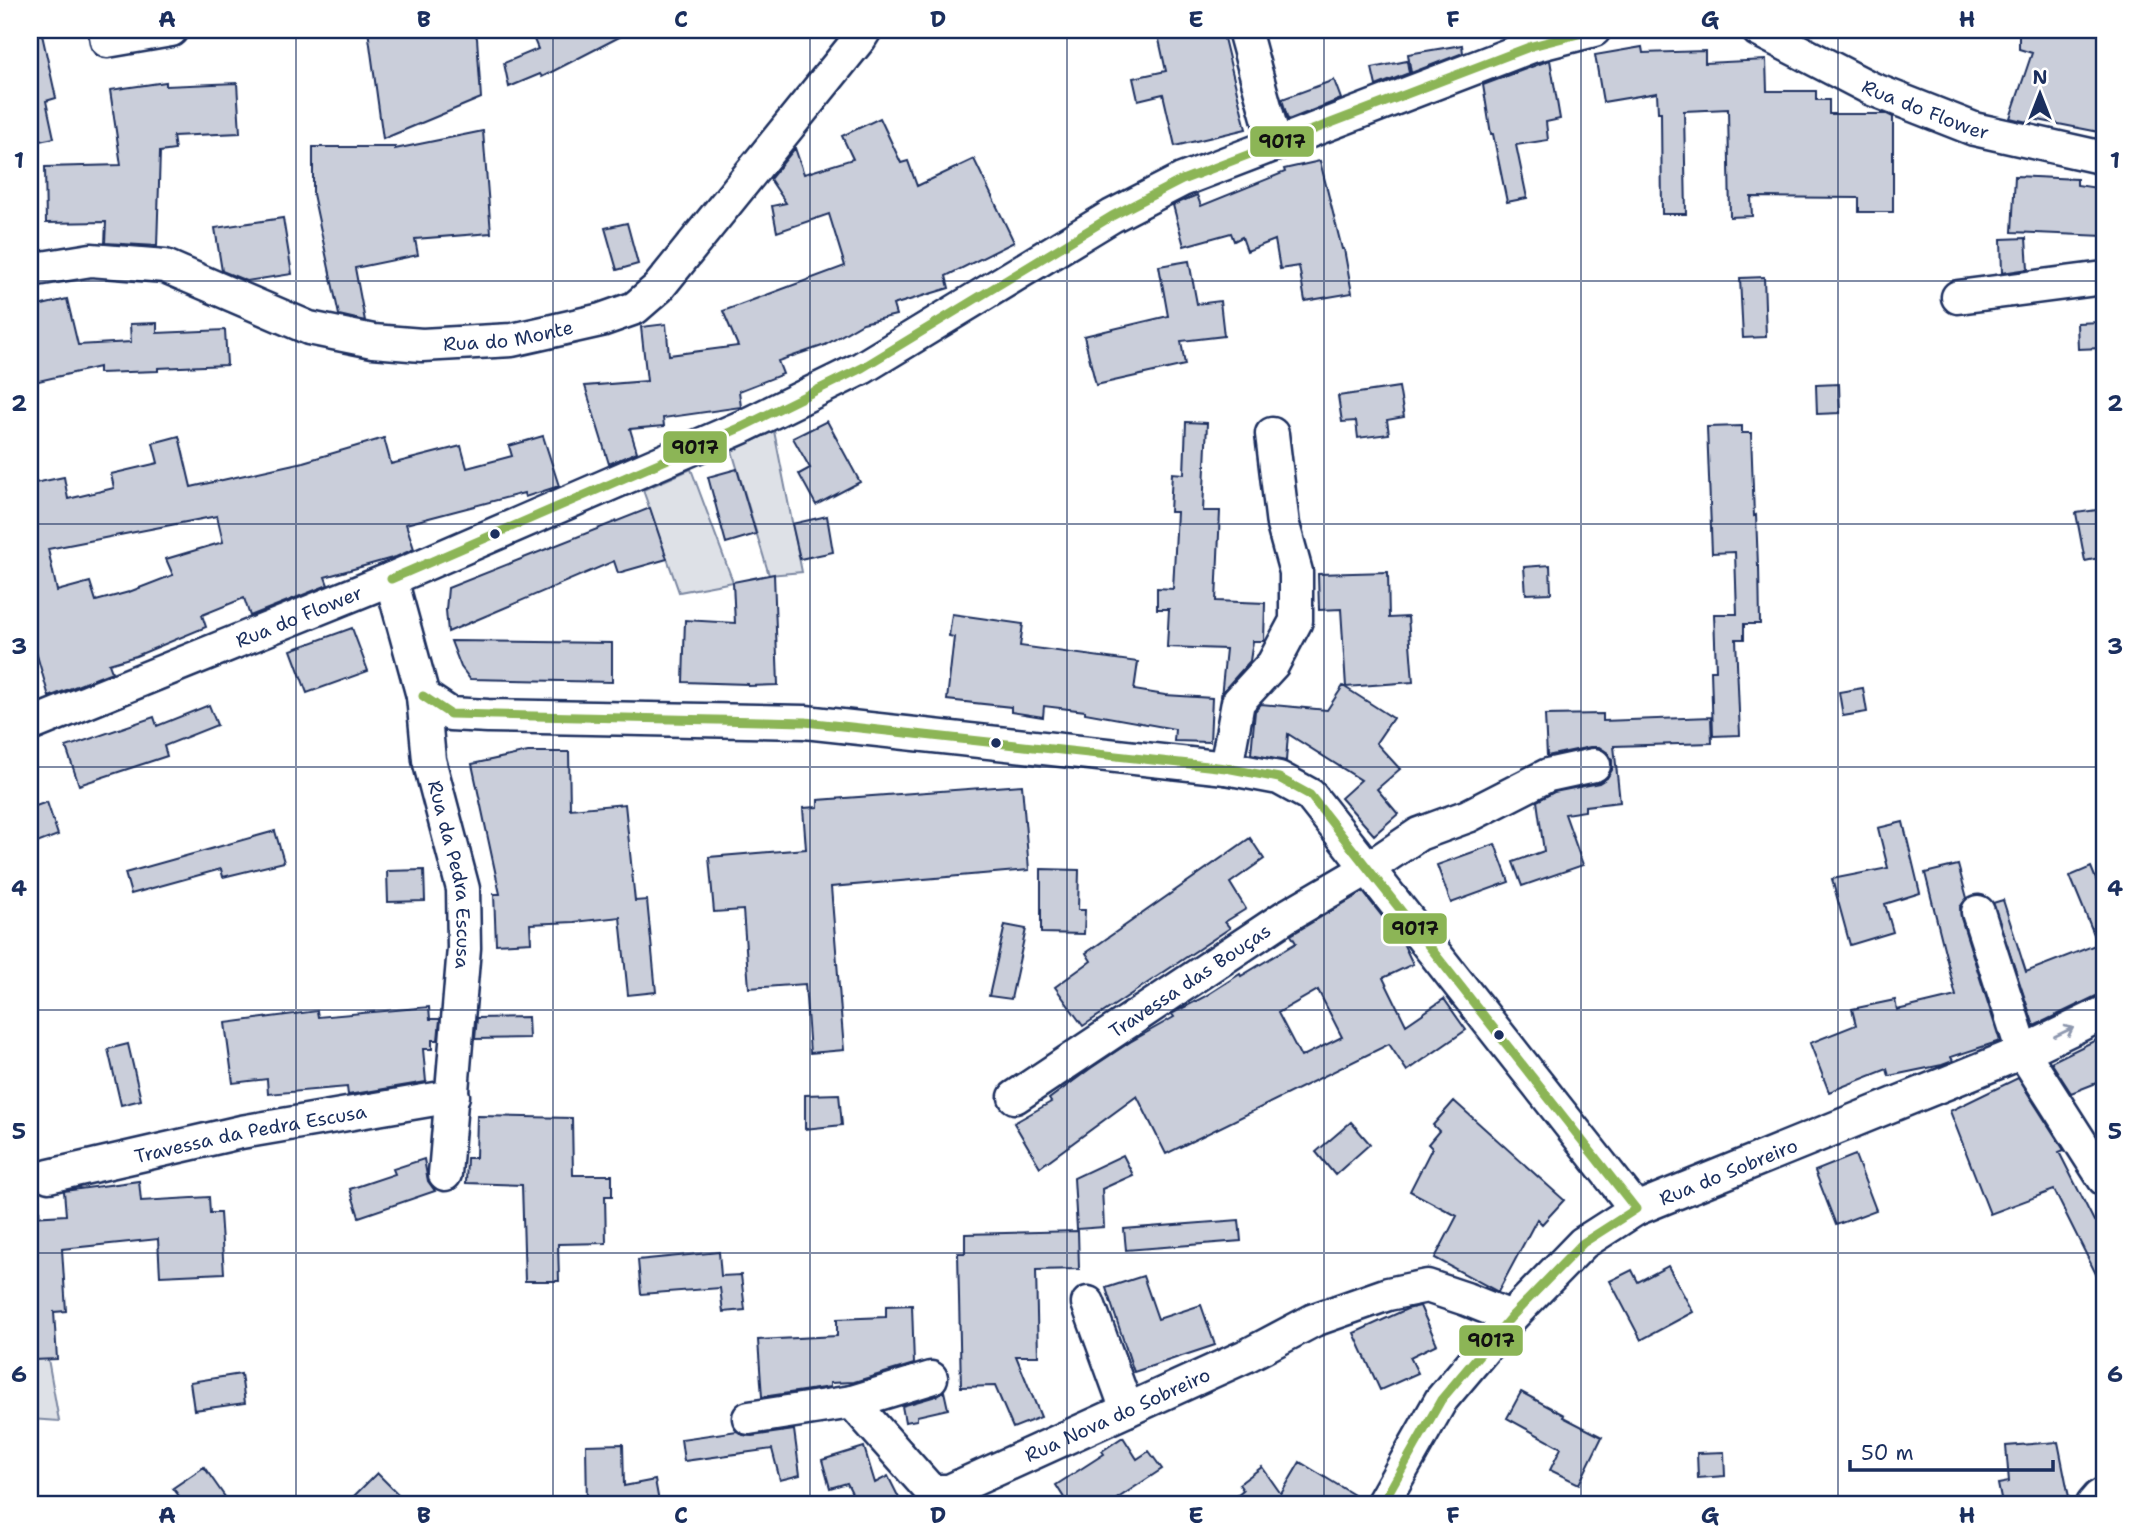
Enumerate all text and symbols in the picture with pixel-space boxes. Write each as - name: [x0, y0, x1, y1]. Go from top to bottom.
- text: A: [158, 4, 176, 34]
- text: B: [417, 4, 431, 34]
- text: C: [674, 4, 688, 34]
- text: D: [930, 4, 946, 34]
- text: E: [1188, 4, 1204, 34]
- text: F: [1446, 4, 1460, 34]
- text: G: [1701, 4, 1720, 34]
- text: H: [1959, 4, 1975, 34]
- north arrow: [2004, 60, 2074, 130]
- text: N: [2032, 65, 2048, 90]
- street label: Rua do Flower: [1858, 74, 1992, 145]
- line badge: 9017: [1249, 125, 1315, 158]
- text: 9017: [1258, 129, 1306, 154]
- text: 1: [14, 145, 24, 175]
- text: 1: [2110, 145, 2120, 175]
- street label: Rua do Monte: [442, 315, 575, 357]
- text: 2: [11, 388, 27, 418]
- text: 2: [2107, 388, 2123, 418]
- line badge: 9017: [662, 430, 728, 464]
- text: 9017: [671, 435, 719, 460]
- unlabelled marker: [488, 527, 502, 541]
- street label: Rua do Flower: [232, 580, 366, 654]
- text: 3: [11, 631, 27, 661]
- text: 3: [2107, 631, 2123, 661]
- unlabelled marker: [989, 736, 1003, 750]
- street label: Rua da Pedra Escusa: [422, 778, 476, 970]
- text: 4: [11, 873, 27, 903]
- text: 4: [2107, 873, 2123, 903]
- line badge: 9017: [1382, 912, 1448, 945]
- text: 9017: [1391, 916, 1439, 941]
- street label: Travessa das Bouças: [1104, 918, 1276, 1044]
- one-way arrow: [2053, 1025, 2074, 1038]
- unlabelled marker: [1492, 1028, 1506, 1042]
- street label: Travessa da Pedra Escusa: [132, 1099, 369, 1169]
- text: 5: [12, 1116, 26, 1146]
- text: 5: [2108, 1116, 2122, 1146]
- street label: Rua do Sobreiro: [1656, 1133, 1801, 1211]
- line badge: 9017: [1458, 1324, 1524, 1357]
- text: 9017: [1467, 1328, 1515, 1353]
- text: 6: [11, 1359, 27, 1389]
- text: 6: [2107, 1359, 2123, 1389]
- street label: Rua Nova do Sobreiro: [1021, 1362, 1214, 1468]
- scale bar: [1850, 1429, 2054, 1473]
- text: 50 m: [1861, 1439, 1914, 1467]
- text: A: [158, 1500, 176, 1530]
- text: B: [417, 1500, 431, 1530]
- text: C: [674, 1500, 688, 1530]
- text: D: [930, 1500, 946, 1530]
- text: E: [1188, 1500, 1204, 1530]
- text: F: [1446, 1500, 1460, 1530]
- text: G: [1701, 1500, 1720, 1530]
- text: H: [1959, 1500, 1975, 1530]

